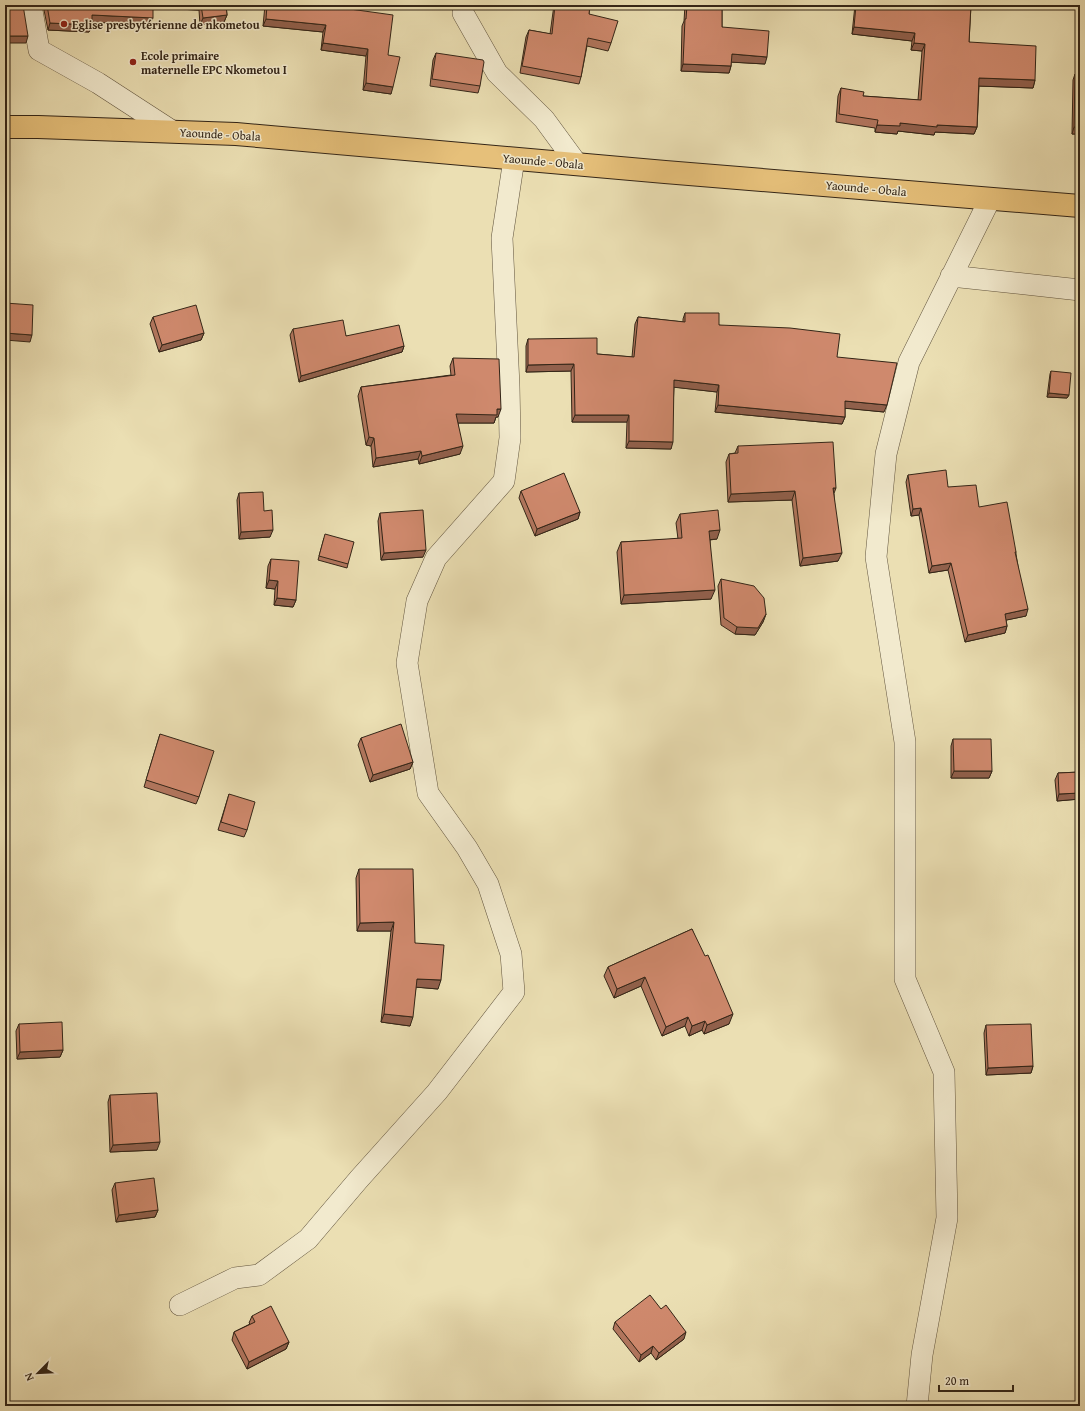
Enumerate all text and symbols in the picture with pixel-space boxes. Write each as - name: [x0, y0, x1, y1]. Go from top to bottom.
- place label: Eglise presbytérienne de nkometou: [72, 16, 260, 33]
- marker: Eglise presbytérienne de nkometou: [59, 19, 69, 29]
- place label: Ecole primaire maternelle EPC Nkometou I: [141, 47, 287, 78]
- marker: Ecole primaire maternelle EPC Nkometou I: [128, 57, 138, 67]
- street label: Yaounde - Obala: [179, 123, 261, 145]
- street label: Yaounde - Obala: [502, 149, 584, 173]
- street label: Yaounde - Obala: [825, 176, 907, 200]
- north arrow: [18, 1353, 58, 1393]
- scale bar: [939, 1367, 1013, 1393]
- text: N: [20, 1370, 38, 1384]
- text: 20 m: [945, 1372, 969, 1389]

